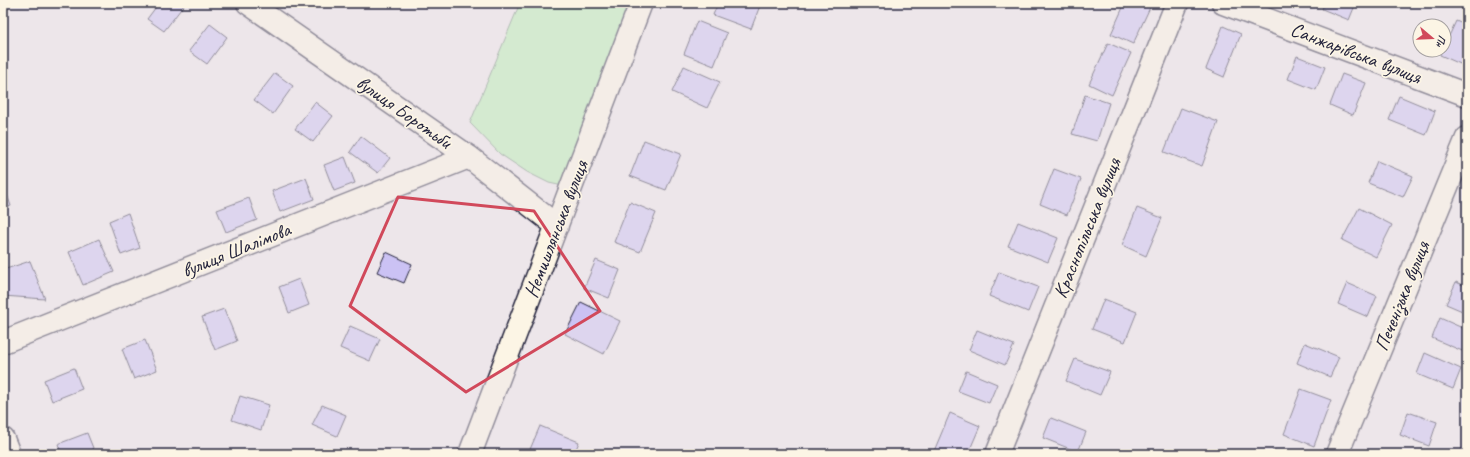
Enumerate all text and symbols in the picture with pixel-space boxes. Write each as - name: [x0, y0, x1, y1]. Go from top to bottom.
- street label: Санжарівська вулиця: [1287, 17, 1426, 90]
- north arrow: [1412, 18, 1452, 58]
- text: Пн: [1433, 34, 1450, 50]
- street label: вулиця Боротьби: [351, 70, 458, 155]
- street label: Краснопільська вулиця: [1047, 154, 1127, 302]
- street label: Немишлянська вулиця: [518, 156, 594, 301]
- street label: вулиця Шалімова: [178, 216, 296, 283]
- street label: Печенізька вулиця: [1369, 237, 1437, 355]

